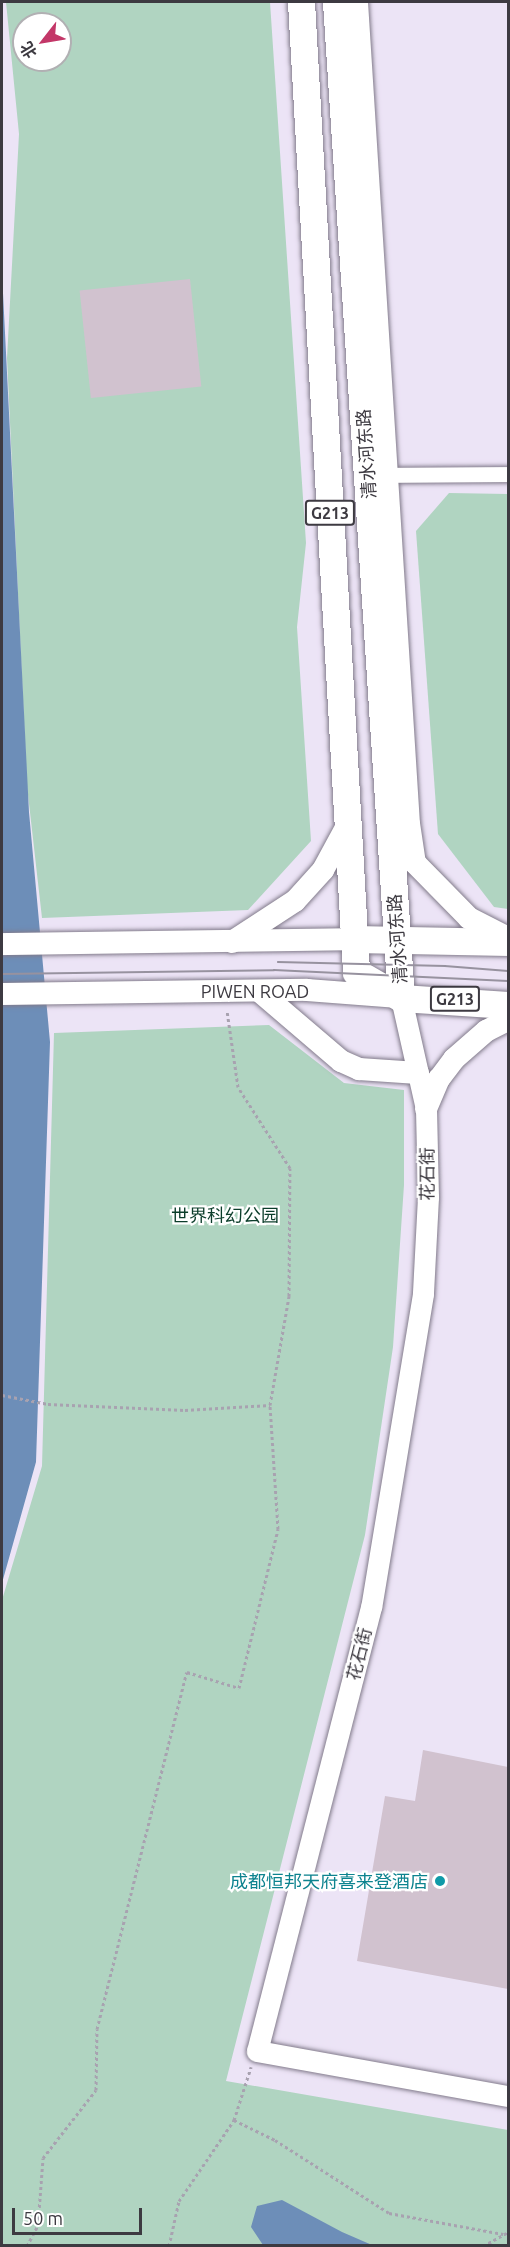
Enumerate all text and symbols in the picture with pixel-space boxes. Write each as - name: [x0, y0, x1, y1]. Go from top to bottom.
- north arrow: [12, 12, 72, 72]
- text: 北: [16, 39, 40, 62]
- street label: 清水河东路: [352, 408, 380, 500]
- road number: G213: [304, 500, 356, 526]
- street label: 清水河东路: [383, 893, 411, 985]
- street label: PIWEN ROAD: [201, 980, 309, 1002]
- road number: G213: [430, 986, 480, 1012]
- street label: 花石街: [416, 1147, 438, 1201]
- park label: 世界科幻公园: [171, 1204, 279, 1226]
- street label: 花石街: [342, 1625, 376, 1683]
- place label: 成都恒邦天府喜来登酒店: [230, 1870, 428, 1892]
- marker: 成都恒邦天府喜来登酒店: [433, 1874, 447, 1888]
- scale bar: [15, 2196, 146, 2234]
- text: 50 m: [23, 2208, 63, 2228]

